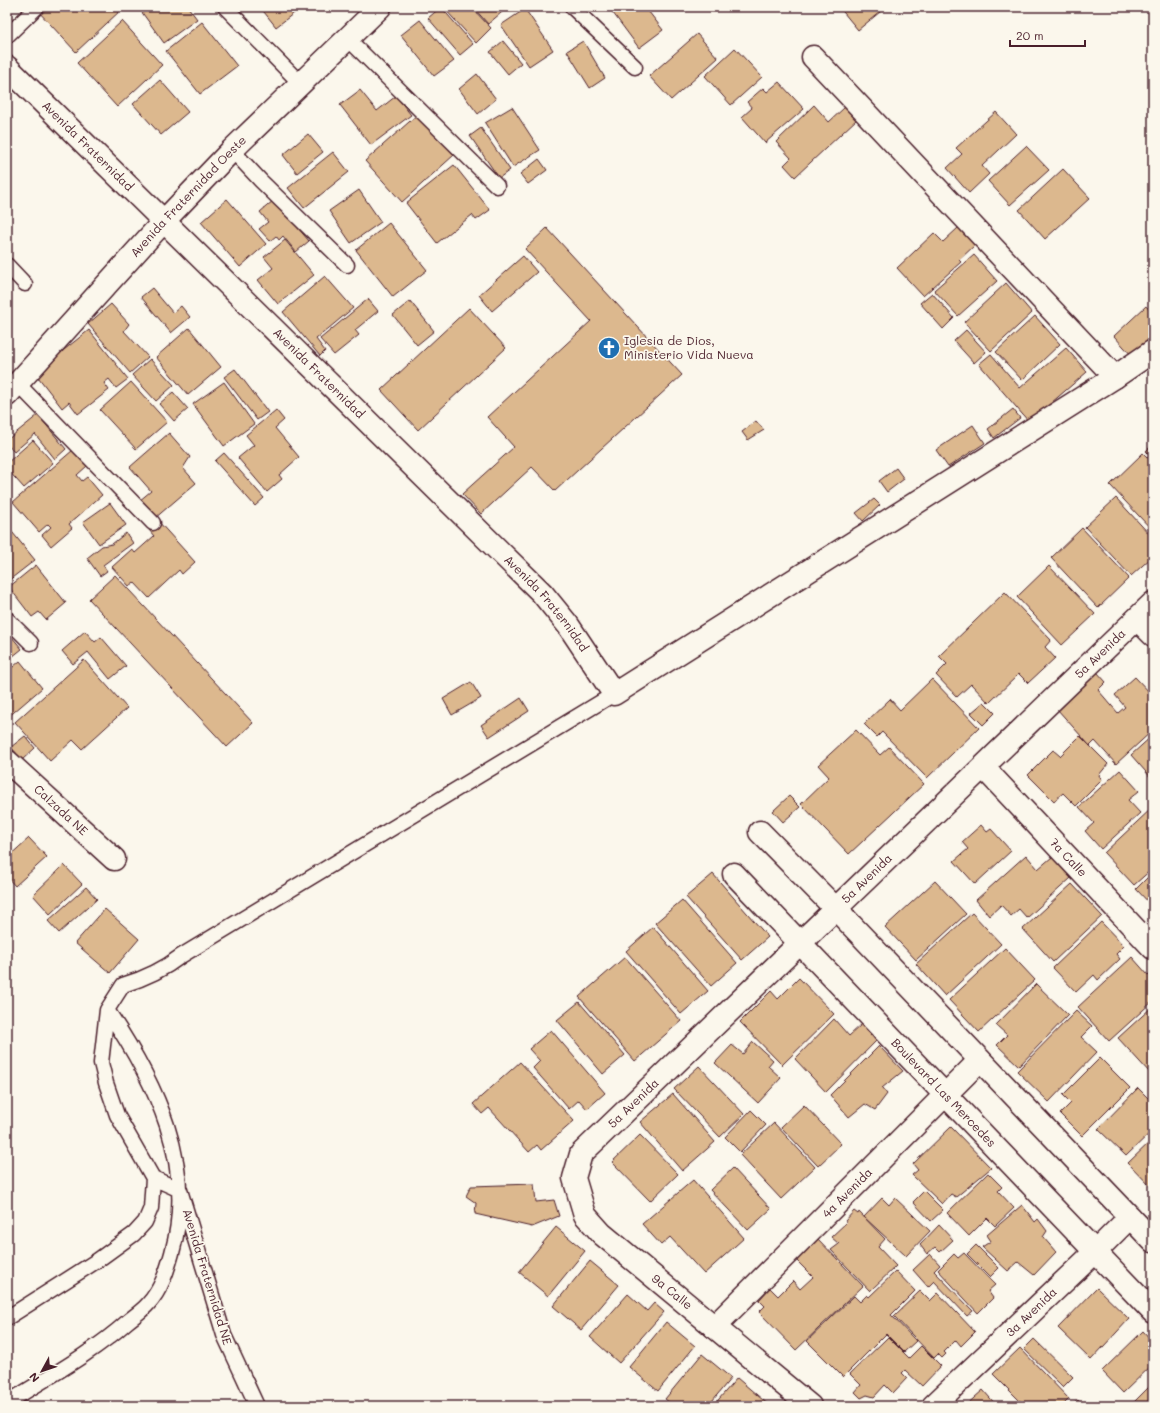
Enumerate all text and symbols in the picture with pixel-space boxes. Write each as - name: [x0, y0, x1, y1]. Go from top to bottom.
- scale bar: [1010, 22, 1085, 48]
- text: 20 m: [1016, 27, 1044, 43]
- street label: Avenida Fraternidad: [39, 97, 138, 194]
- street label: Avenida Fraternidad Oeste: [126, 132, 249, 260]
- street label: Avenida Fraternidad: [270, 324, 369, 421]
- place label: Iglesia de Dios, Ministerio Vida Nueva: [624, 332, 754, 362]
- church icon: Iglesia de Dios, Ministerio Vida Nueva: [596, 335, 622, 361]
- street label: Avenida Fraternidad: [501, 551, 593, 655]
- street label: 5a Avenida: [1071, 625, 1128, 681]
- street label: Calzada NE: [31, 781, 92, 838]
- street label: 7a Calle: [1047, 834, 1091, 880]
- street label: 5a Avenida: [837, 850, 895, 906]
- street label: Boulevard Las Mercedes: [888, 1034, 1000, 1150]
- street label: 5a Avenida: [604, 1074, 662, 1131]
- street label: 4a Avenida: [818, 1164, 875, 1221]
- street label: Avenida Fraternidad NE: [180, 1207, 236, 1347]
- street label: 9a Calle: [649, 1270, 696, 1313]
- street label: 3a Avenida: [1002, 1283, 1060, 1340]
- north arrow: [22, 1351, 62, 1391]
- text: N: [26, 1370, 42, 1386]

